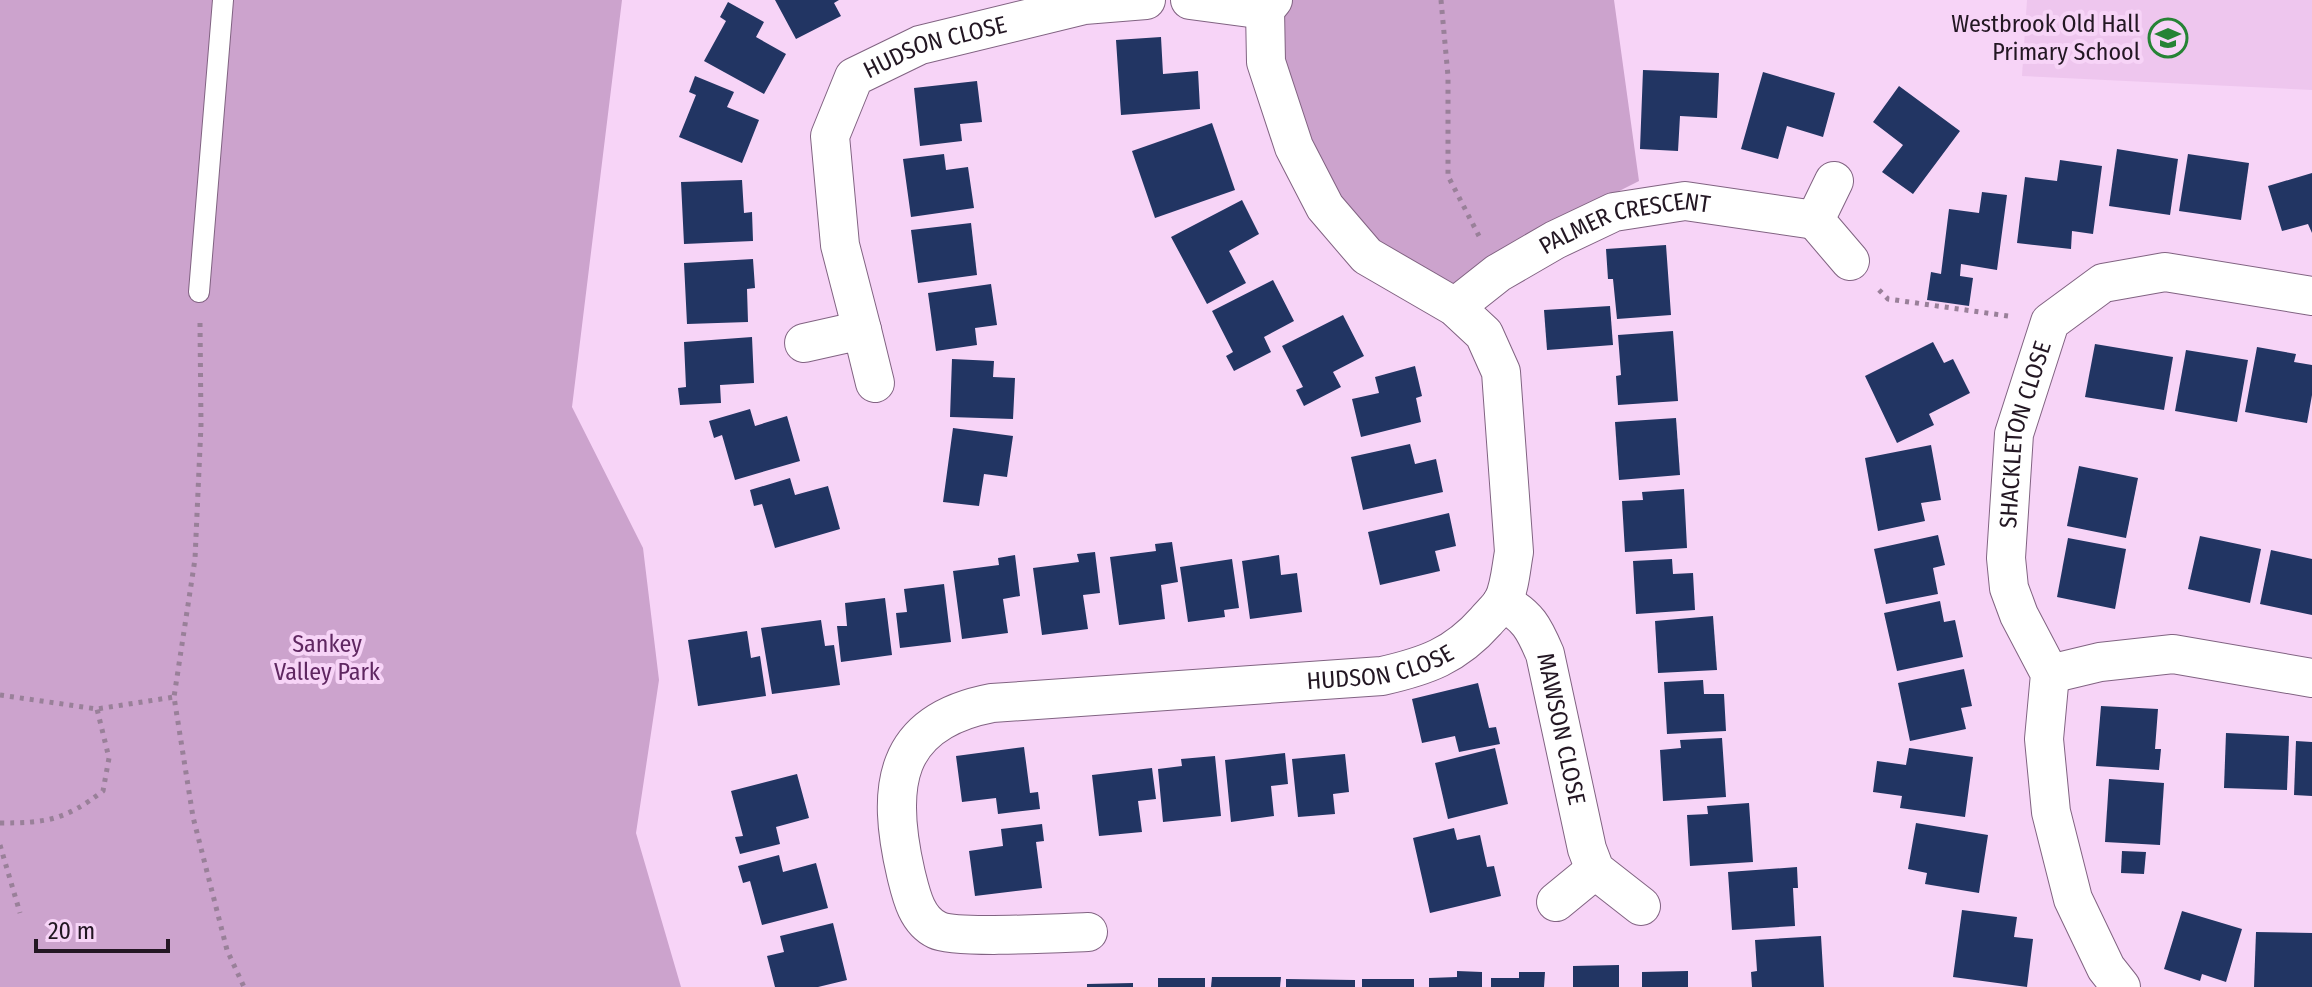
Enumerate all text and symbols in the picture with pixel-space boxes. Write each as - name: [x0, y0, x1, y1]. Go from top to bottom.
- street label: HUDSON CLOSE: [859, 10, 1009, 84]
- place label: Westbrook Old Hall Primary School: [1951, 10, 2140, 66]
- school or university icon: Westbrook Old Hall Primary School: [2147, 17, 2189, 59]
- street label: PALMER CRESCENT: [1534, 187, 1712, 260]
- street label: SHACKLETON CLOSE: [1994, 338, 2057, 529]
- park label: Sankey Valley Park: [274, 630, 381, 686]
- street label: HUDSON CLOSE: [1306, 639, 1458, 695]
- street label: MAWSON CLOSE: [1531, 650, 1591, 807]
- scale bar: [36, 903, 168, 953]
- text: 20 m: [48, 917, 95, 945]

